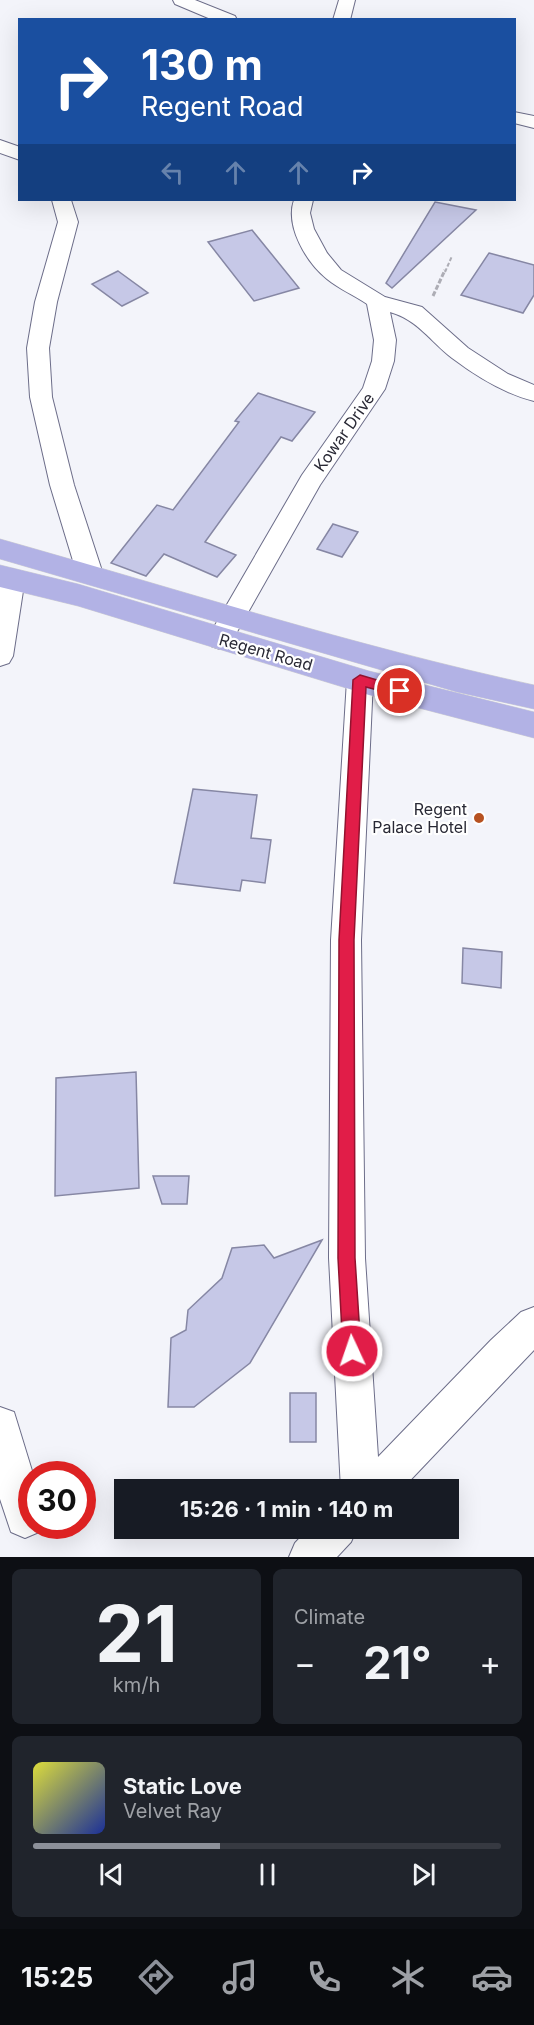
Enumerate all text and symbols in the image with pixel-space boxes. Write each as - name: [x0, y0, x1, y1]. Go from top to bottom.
- text: 130 m: [141, 39, 263, 90]
- icon: right: [42, 42, 120, 120]
- text: Regent Road: [141, 90, 304, 123]
- icon: left: [156, 156, 189, 189]
- icon: ahead: [219, 156, 252, 189]
- icon: ahead: [282, 156, 315, 189]
- icon: right: [345, 156, 378, 189]
- street label: Kowar Drive: [310, 389, 378, 475]
- street label: Regent Road: [217, 629, 315, 675]
- pin: [374, 665, 425, 716]
- icon: arrive: [383, 674, 416, 707]
- place label: Regent Palace Hotel: [372, 799, 467, 837]
- marker: Regent Palace Hotel: [472, 811, 486, 825]
- position arrow: [320, 1319, 384, 1383]
- speed limit sign: 30: [18, 1461, 96, 1539]
- text: 15:26 · 1 min · 140 m: [180, 1496, 393, 1522]
- text: 21: [95, 1586, 178, 1681]
- text: Climate: [294, 1605, 365, 1629]
- text: 21°: [363, 1635, 432, 1690]
- text: −: [294, 1643, 316, 1683]
- text: +: [479, 1643, 501, 1683]
- text: km/h: [113, 1673, 160, 1697]
- text: Static Love: [123, 1773, 242, 1799]
- text: Velvet Ray: [123, 1799, 222, 1823]
- icon: previous: [95, 1858, 128, 1891]
- icon: pause: [251, 1858, 284, 1891]
- icon: next: [407, 1858, 440, 1891]
- icon: directions: [135, 1956, 177, 1998]
- icon: music: [219, 1956, 261, 1998]
- icon: phone: [303, 1956, 345, 1998]
- icon: climate: [387, 1956, 429, 1998]
- icon: car: [471, 1956, 513, 1998]
- text: 15:25: [21, 1961, 93, 1994]

